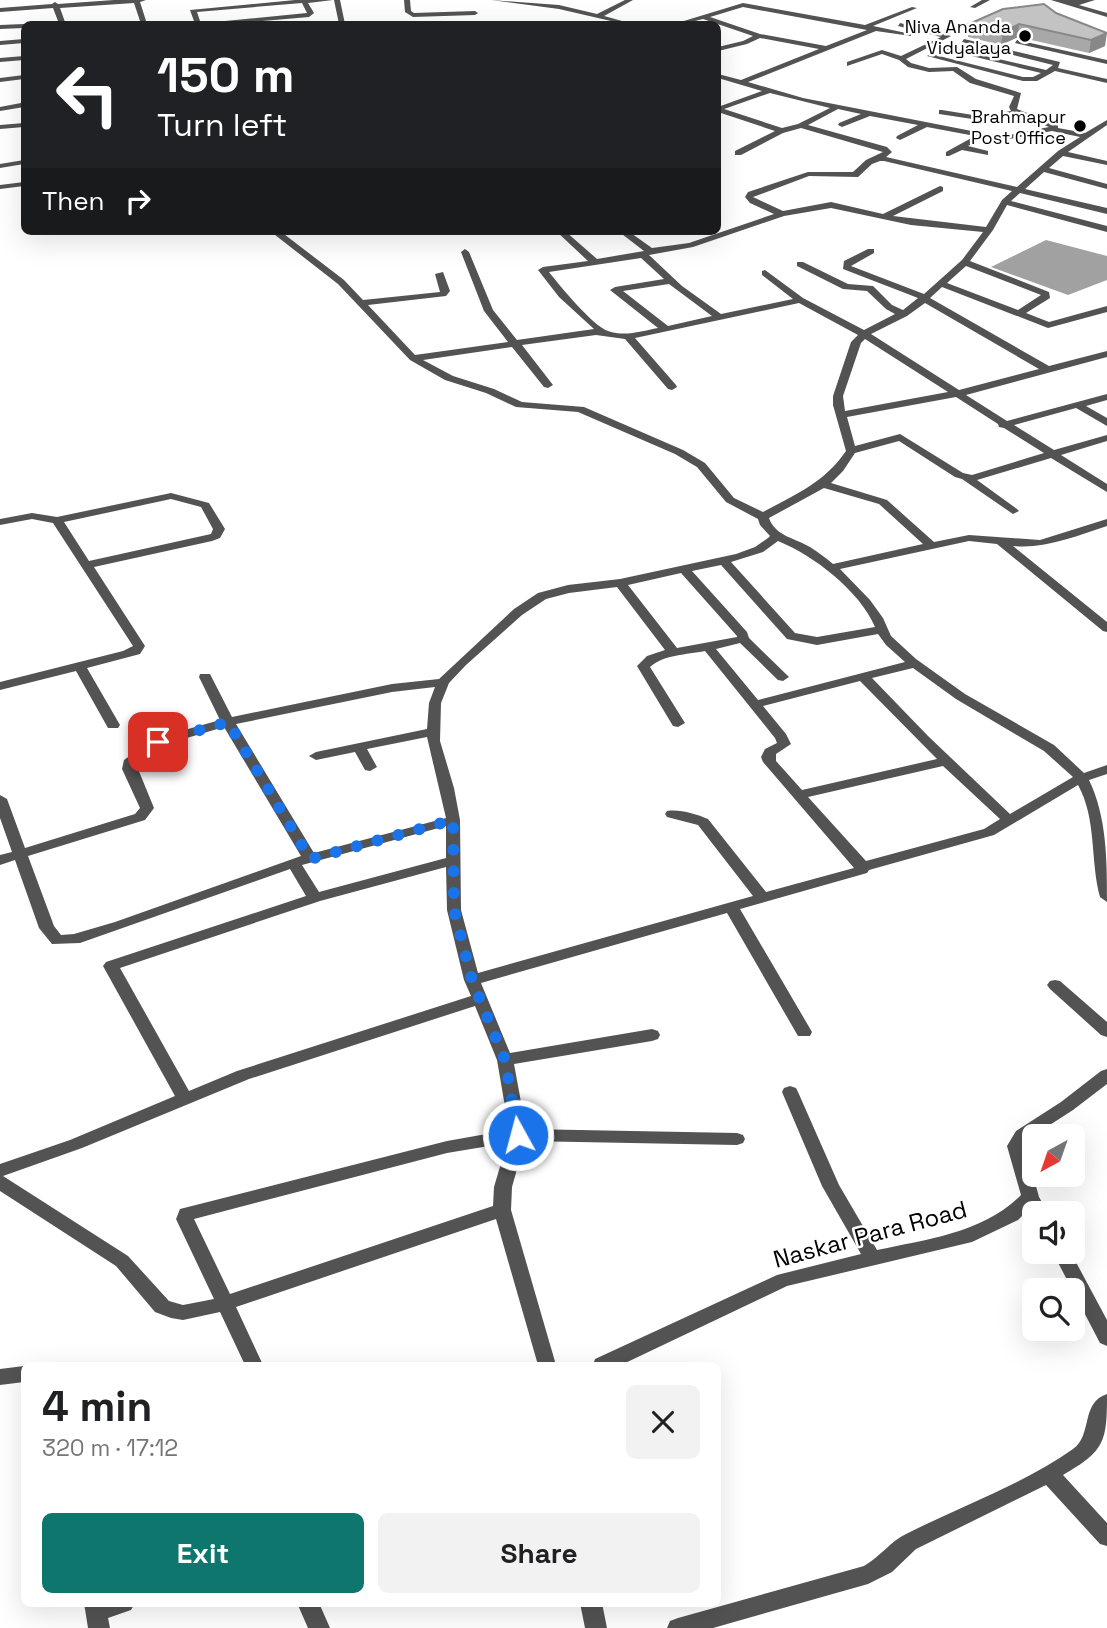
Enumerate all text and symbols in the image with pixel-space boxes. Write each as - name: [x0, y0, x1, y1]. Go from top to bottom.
- place label: Niva Ananda Vidyalaya: [905, 15, 1011, 59]
- marker: Niva Ananda Vidyalaya: [1017, 28, 1033, 44]
- text: 150 m: [157, 44, 295, 106]
- icon: left: [42, 49, 133, 140]
- text: Turn left: [157, 105, 287, 145]
- place label: Brahmapur Post Office: [971, 105, 1066, 149]
- marker: Brahmapur Post Office: [1072, 118, 1088, 134]
- icon: right: [119, 182, 157, 220]
- text: Then: [42, 184, 105, 218]
- pin: [128, 712, 188, 772]
- icon: arrive: [139, 723, 177, 761]
- position arrow: [481, 1098, 555, 1172]
- north arrow: [1022, 1124, 1085, 1186]
- map controls: [1022, 1124, 1085, 1341]
- street label: Naskar Para Road: [770, 1193, 970, 1275]
- button: sound: [1022, 1201, 1085, 1264]
- button: search: [1022, 1278, 1085, 1341]
- text: 4 min: [42, 1380, 152, 1433]
- button: close: [626, 1385, 700, 1459]
- text: 320 m · 17:12: [42, 1433, 178, 1463]
- button: Exit: [42, 1513, 364, 1593]
- button: Share: [378, 1513, 700, 1593]

